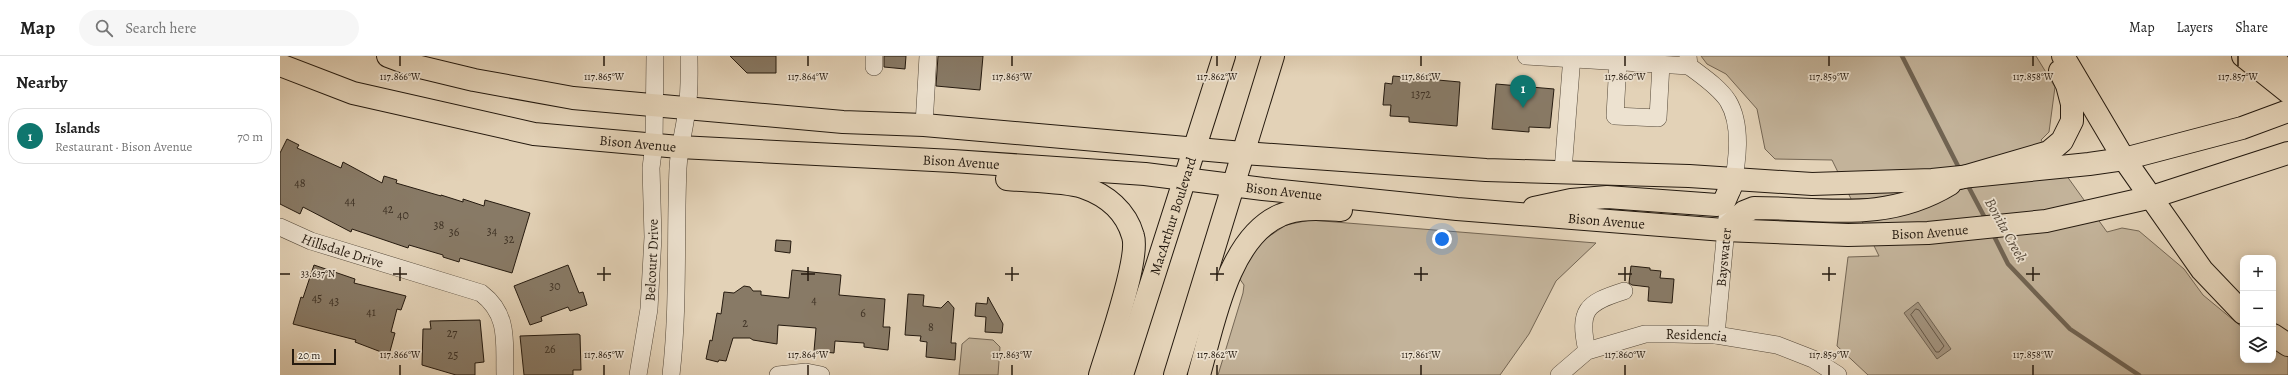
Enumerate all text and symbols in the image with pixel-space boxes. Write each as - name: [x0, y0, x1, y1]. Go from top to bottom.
- search box: [79, 10, 359, 46]
- text: Map: [20, 15, 55, 41]
- icon: search: [93, 17, 115, 39]
- text: Search here: [125, 18, 197, 38]
- text: Map: [2129, 18, 2155, 37]
- text: Layers: [2177, 18, 2213, 37]
- text: Share: [2235, 18, 2268, 37]
- text: 117.866°W: [380, 70, 421, 83]
- text: 117.865°W: [584, 70, 625, 83]
- text: 117.864°W: [788, 70, 829, 83]
- text: 117.863°W: [992, 70, 1033, 83]
- text: 117.862°W: [1197, 70, 1238, 83]
- text: 117.861°W: [1401, 70, 1441, 83]
- text: 117.860°W: [1604, 70, 1646, 83]
- text: 117.859°W: [1809, 70, 1850, 83]
- text: 117.858°W: [2013, 70, 2054, 83]
- text: 117.857°W: [2218, 70, 2259, 83]
- text: Nearby: [16, 71, 67, 94]
- pin: 1: [1510, 75, 1536, 108]
- house number: 1372: [1411, 86, 1431, 102]
- text: Islands: [55, 118, 100, 138]
- text: 1: [28, 128, 32, 145]
- text: 70 m: [237, 128, 263, 145]
- street label: Bison Avenue: [599, 130, 677, 156]
- text: Restaurant · Bison Avenue: [55, 138, 192, 155]
- street label: Bison Avenue: [922, 150, 1000, 174]
- street label: MacArthur Boulevard: [1145, 154, 1201, 277]
- house number: 48: [294, 175, 306, 191]
- street label: Bison Avenue: [1244, 177, 1323, 205]
- house number: 44: [345, 193, 356, 209]
- water label: Bonita Creek: [1980, 194, 2032, 266]
- house number: 42: [382, 201, 394, 217]
- house number: 40: [397, 207, 409, 223]
- street label: Bison Avenue: [1567, 208, 1646, 233]
- house number: 38: [434, 217, 445, 233]
- street label: Belcourt Drive: [640, 219, 663, 302]
- street label: Bison Avenue: [1891, 219, 1969, 243]
- house number: 34: [487, 223, 498, 239]
- house number: 36: [449, 224, 460, 240]
- street label: Bayswater: [1711, 226, 1736, 288]
- street label: Hillsdale Drive: [298, 228, 386, 272]
- your location: [1432, 229, 1452, 249]
- house number: 32: [504, 231, 515, 247]
- map controls: [2240, 255, 2276, 363]
- button: +: [2240, 255, 2276, 291]
- text: 33.637°N: [301, 267, 335, 280]
- house number: 30: [549, 278, 561, 294]
- house number: 45: [312, 290, 322, 306]
- button: −: [2240, 291, 2276, 327]
- house number: 4: [811, 292, 817, 308]
- house number: 43: [329, 293, 339, 309]
- house number: 41: [366, 304, 376, 320]
- house number: 6: [860, 305, 866, 321]
- house number: 2: [742, 315, 748, 331]
- house number: 8: [928, 319, 934, 335]
- street label: Residencia: [1666, 324, 1729, 346]
- house number: 27: [447, 325, 458, 341]
- button: layers: [2240, 327, 2276, 363]
- house number: 26: [544, 341, 556, 357]
- scale bar: [292, 347, 336, 366]
- house number: 25: [448, 347, 458, 363]
- text: 20 m: [298, 348, 320, 363]
- text: 117.866°W: [380, 348, 421, 361]
- text: 117.865°W: [584, 348, 625, 361]
- text: 117.864°W: [788, 348, 829, 361]
- text: 117.863°W: [992, 348, 1033, 361]
- text: 117.862°W: [1197, 348, 1238, 361]
- text: 117.861°W: [1401, 348, 1441, 361]
- text: 117.860°W: [1604, 348, 1646, 361]
- text: 117.859°W: [1809, 348, 1850, 361]
- text: 117.858°W: [2013, 348, 2054, 361]

